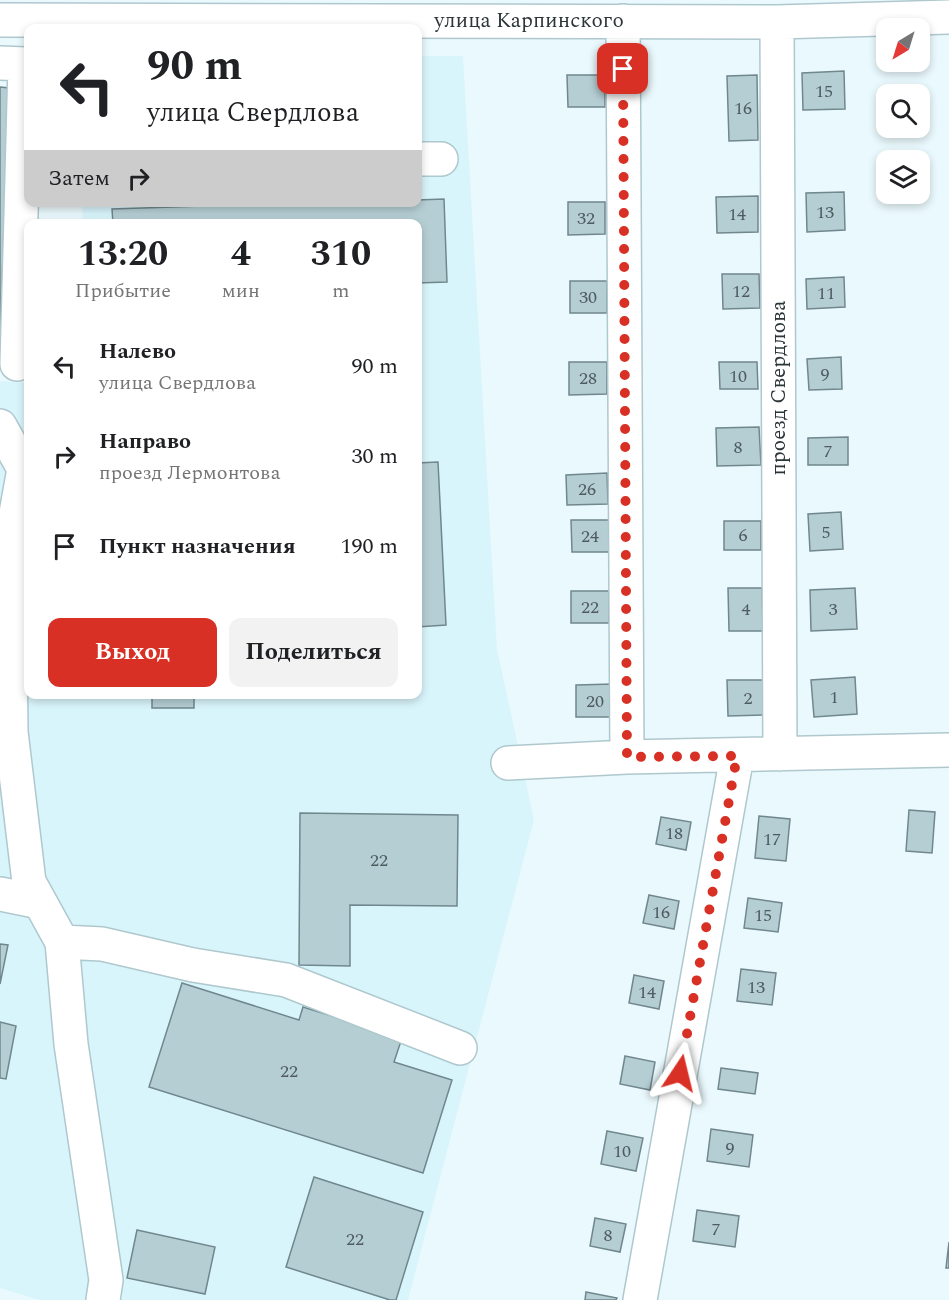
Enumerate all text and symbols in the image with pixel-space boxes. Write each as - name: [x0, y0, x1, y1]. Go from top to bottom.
- street label: улица Карпинского: [433, 5, 624, 37]
- north arrow: [876, 18, 930, 72]
- map controls: [876, 18, 930, 204]
- text: 90 m: [147, 35, 242, 98]
- pin: [597, 43, 648, 94]
- icon: left: [48, 48, 126, 126]
- icon: arrive: [606, 52, 639, 85]
- house number: 15: [815, 78, 833, 105]
- button: search: [876, 84, 930, 138]
- text: улица Свердлова: [147, 92, 359, 134]
- house number: 16: [734, 95, 752, 122]
- button: layers: [876, 150, 930, 204]
- text: Затем: [48, 162, 110, 195]
- icon: right: [122, 162, 155, 195]
- house number: 13: [816, 199, 834, 226]
- house number: 14: [728, 201, 746, 228]
- house number: 32: [577, 205, 595, 232]
- text: 13:20: [78, 227, 168, 282]
- text: 4: [231, 227, 251, 282]
- text: 310: [311, 227, 371, 282]
- text: Прибытие: [75, 276, 171, 306]
- text: мин: [222, 276, 260, 306]
- text: m: [332, 276, 349, 306]
- house number: 12: [732, 278, 750, 305]
- house number: 11: [817, 280, 835, 307]
- house number: 30: [579, 284, 597, 311]
- street label: проезд Свердлова: [763, 300, 795, 475]
- text: Налево: [99, 335, 176, 368]
- icon: left: [48, 350, 81, 383]
- text: 90 m: [352, 350, 398, 383]
- house number: 9: [821, 361, 830, 388]
- house number: 10: [729, 363, 747, 390]
- house number: 28: [579, 365, 597, 392]
- text: улица Свердлова: [99, 368, 256, 398]
- text: Направо: [99, 425, 191, 458]
- house number: 8: [734, 434, 743, 461]
- house number: 7: [824, 438, 833, 465]
- icon: right: [48, 440, 81, 473]
- text: 30 m: [352, 440, 398, 473]
- text: проезд Лермонтова: [99, 458, 281, 488]
- house number: 26: [578, 476, 596, 503]
- house number: 5: [822, 519, 831, 546]
- house number: 6: [739, 522, 748, 549]
- house number: 24: [581, 523, 599, 550]
- icon: arrive: [48, 530, 81, 563]
- text: Пункт назначения: [99, 530, 296, 563]
- text: 190 m: [341, 530, 398, 563]
- house number: 22: [581, 594, 599, 621]
- house number: 4: [742, 596, 751, 623]
- house number: 3: [829, 596, 838, 623]
- button: Выход: [48, 618, 217, 687]
- button: Поделиться: [229, 618, 398, 687]
- house number: 1: [830, 684, 839, 711]
- house number: 2: [744, 685, 753, 712]
- house number: 20: [586, 688, 604, 715]
- house number: 18: [665, 820, 683, 847]
- house number: 17: [763, 826, 781, 853]
- house number: 22: [370, 847, 388, 874]
- house number: 16: [652, 899, 670, 926]
- house number: 15: [754, 902, 772, 929]
- house number: 13: [747, 974, 765, 1001]
- house number: 14: [638, 979, 656, 1006]
- position arrow: [648, 1041, 712, 1105]
- house number: 22: [280, 1058, 298, 1085]
- house number: 9: [726, 1135, 735, 1162]
- house number: 10: [613, 1138, 631, 1165]
- house number: 7: [712, 1216, 721, 1243]
- house number: 8: [604, 1222, 613, 1249]
- house number: 22: [346, 1226, 364, 1253]

